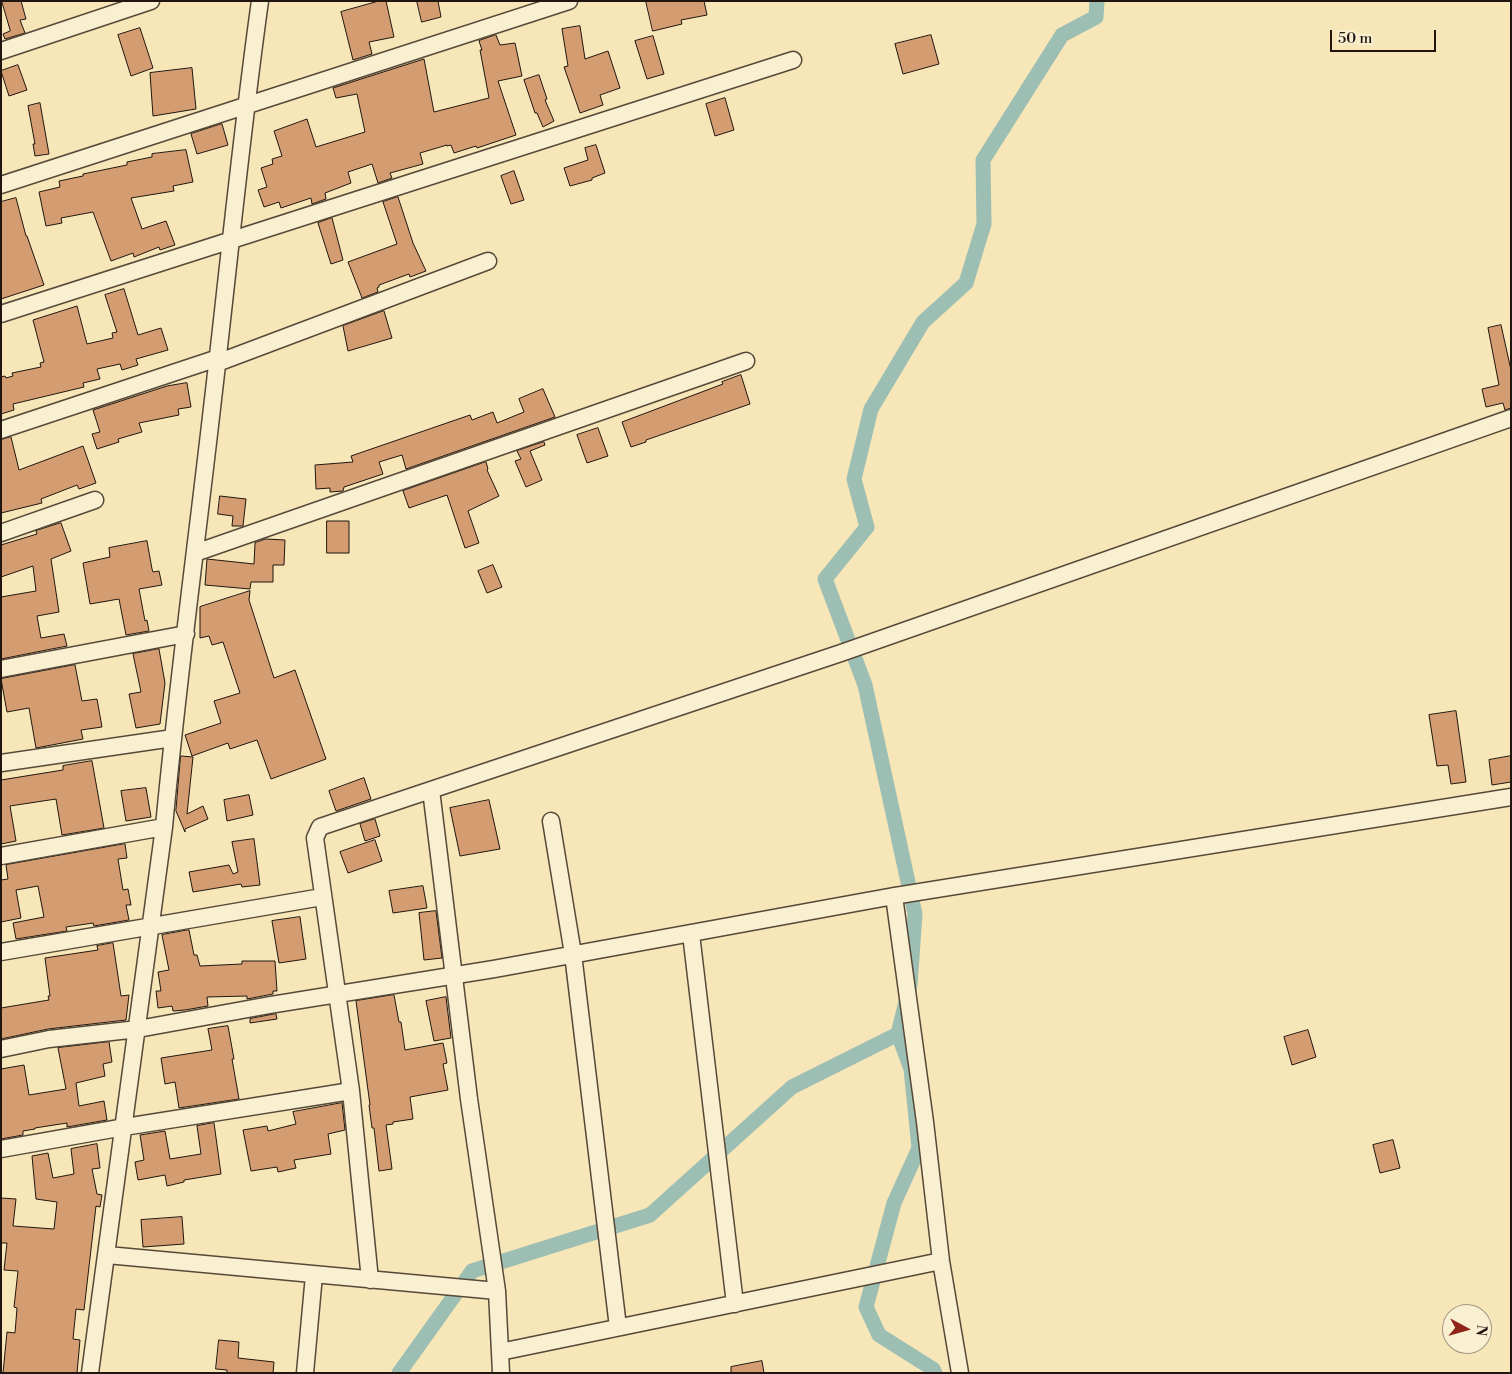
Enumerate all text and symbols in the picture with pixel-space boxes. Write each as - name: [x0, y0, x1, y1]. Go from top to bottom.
- scale bar: [1332, 20, 1438, 52]
- text: 50 m: [1338, 29, 1372, 48]
- north arrow: [1442, 1304, 1492, 1354]
- text: N: [1471, 1324, 1490, 1337]

